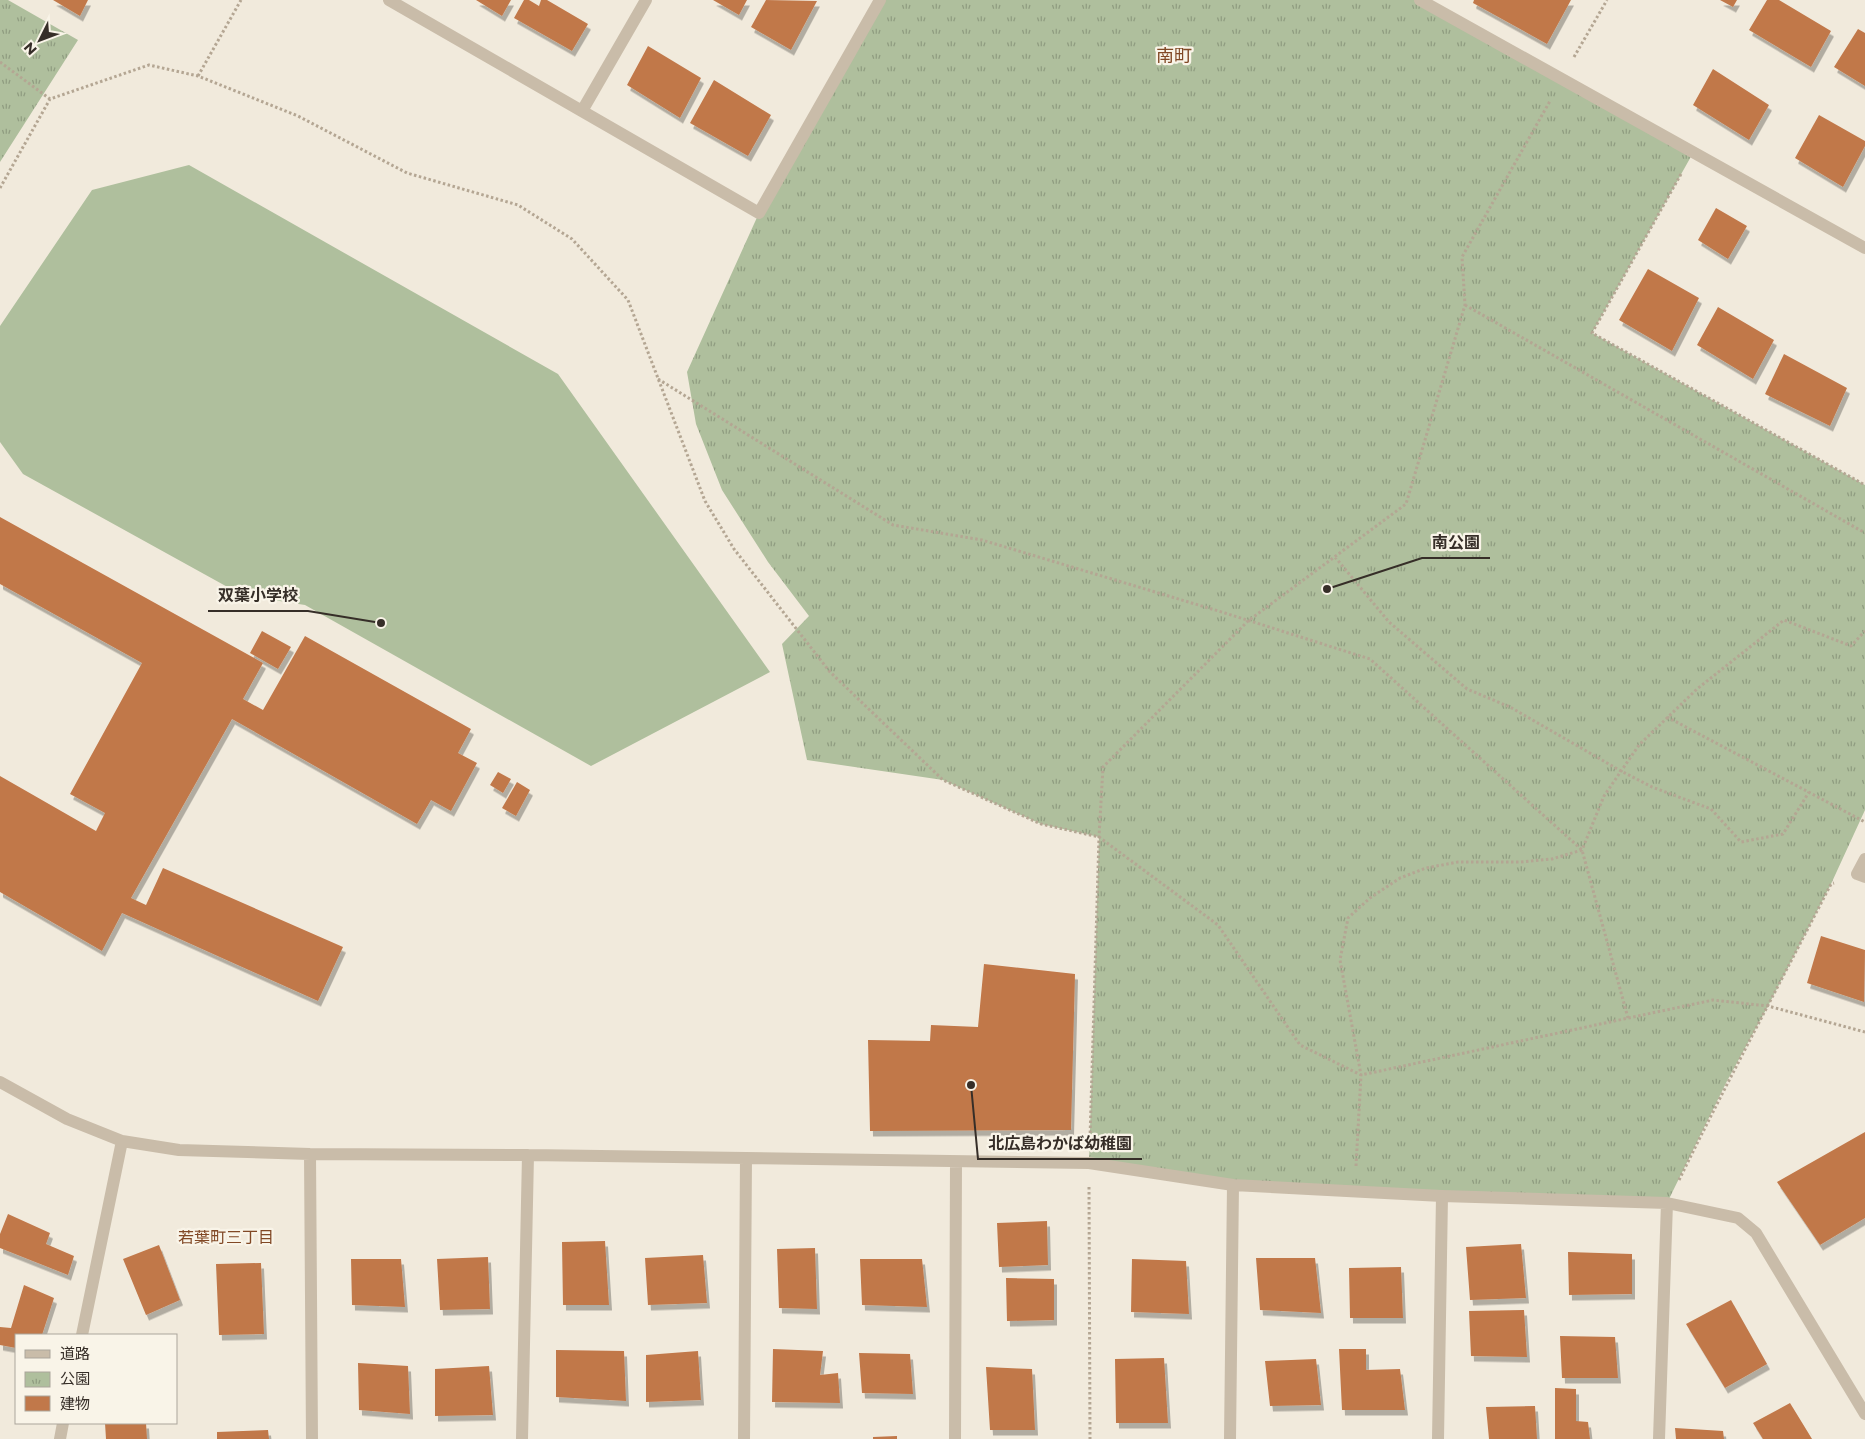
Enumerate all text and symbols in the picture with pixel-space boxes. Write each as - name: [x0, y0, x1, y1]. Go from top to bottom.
- north arrow: [15, 15, 65, 65]
- text: N: [20, 38, 41, 59]
- district label: 南町: [1156, 45, 1192, 67]
- callout: 南公園: [1422, 527, 1490, 558]
- text: 南公園: [1432, 533, 1480, 552]
- callout: 双葉小学校: [208, 580, 308, 611]
- text: 双葉小学校: [218, 586, 298, 605]
- callout: 北広島わかば幼稚園: [978, 1128, 1142, 1159]
- text: 北広島わかば幼稚園: [988, 1134, 1132, 1153]
- district label: 若葉町三丁目: [178, 1228, 274, 1247]
- legend: [15, 1334, 178, 1424]
- text: 道路: [60, 1344, 90, 1363]
- text: 公園: [60, 1369, 90, 1388]
- text: 建物: [60, 1394, 90, 1413]

